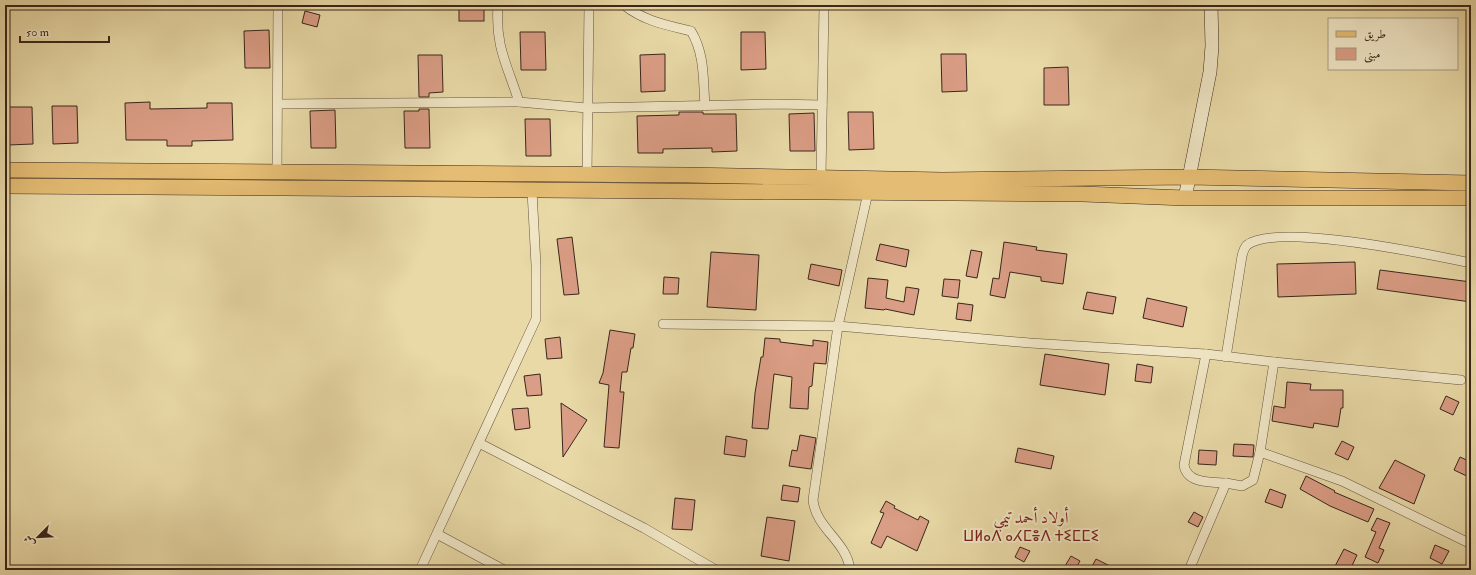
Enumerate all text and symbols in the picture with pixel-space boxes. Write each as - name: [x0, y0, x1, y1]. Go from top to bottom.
- scale bar: [20, 18, 109, 44]
- legend: [1328, 18, 1458, 70]
- text: 50 m: [26, 25, 50, 40]
- text: طريق: [1364, 27, 1386, 42]
- text: مبنى: [1364, 47, 1380, 63]
- district label: أولاد أحمد تيمي ⵡⵍⴰⴷ ⴰⵃⵎⴻⴷ ⵜⵉⵎⵎⵉ: [963, 506, 1099, 546]
- north arrow: [18, 517, 58, 557]
- text: ش: [21, 533, 37, 548]

